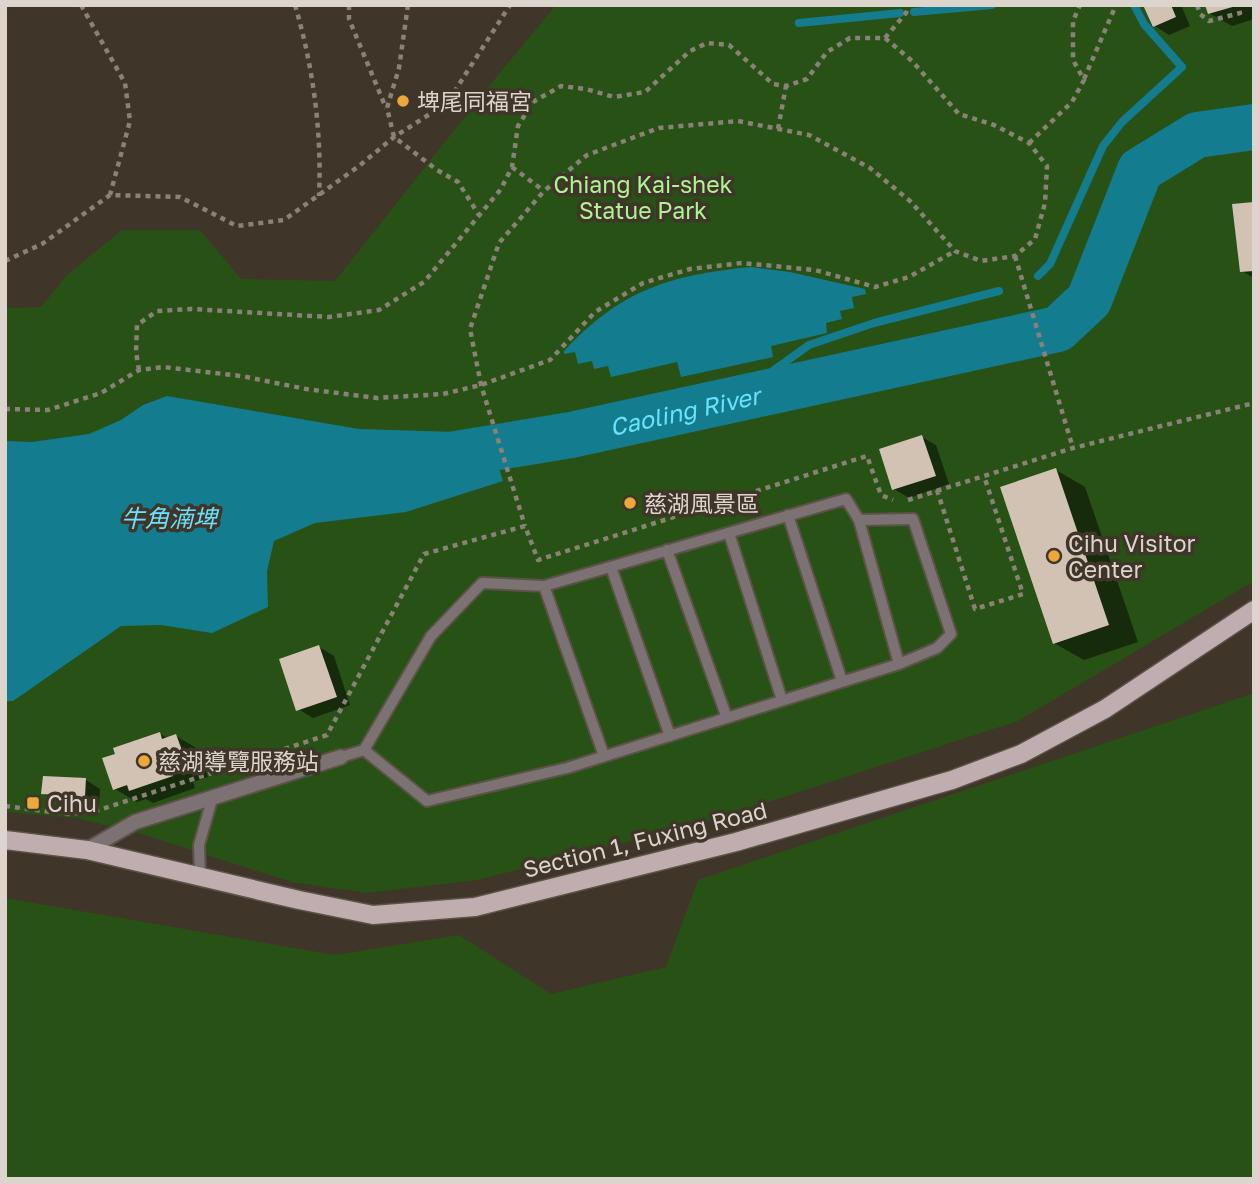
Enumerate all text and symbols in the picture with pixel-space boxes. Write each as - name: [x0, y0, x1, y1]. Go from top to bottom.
- place label: 埤尾同福宮: [417, 87, 532, 115]
- marker: 埤尾同福宮: [395, 93, 411, 109]
- park label: Chiang Kai-shek Statue Park: [553, 170, 733, 224]
- water label: Caoling River: [607, 379, 766, 441]
- place label: 慈湖風景區: [644, 489, 759, 517]
- marker: 慈湖風景區: [622, 495, 638, 511]
- water label: 牛角湳埤: [121, 503, 220, 532]
- place label: Cihu Visitor Center: [1068, 529, 1196, 583]
- marker: Cihu Visitor Center: [1046, 548, 1062, 564]
- place label: 慈湖導覽服務站: [158, 747, 319, 775]
- marker: 慈湖導覽服務站: [136, 753, 152, 769]
- place label: Cihu: [47, 789, 97, 817]
- marker: Cihu: [25, 795, 41, 811]
- street label: Section 1, Fuxing Road: [520, 795, 770, 883]

